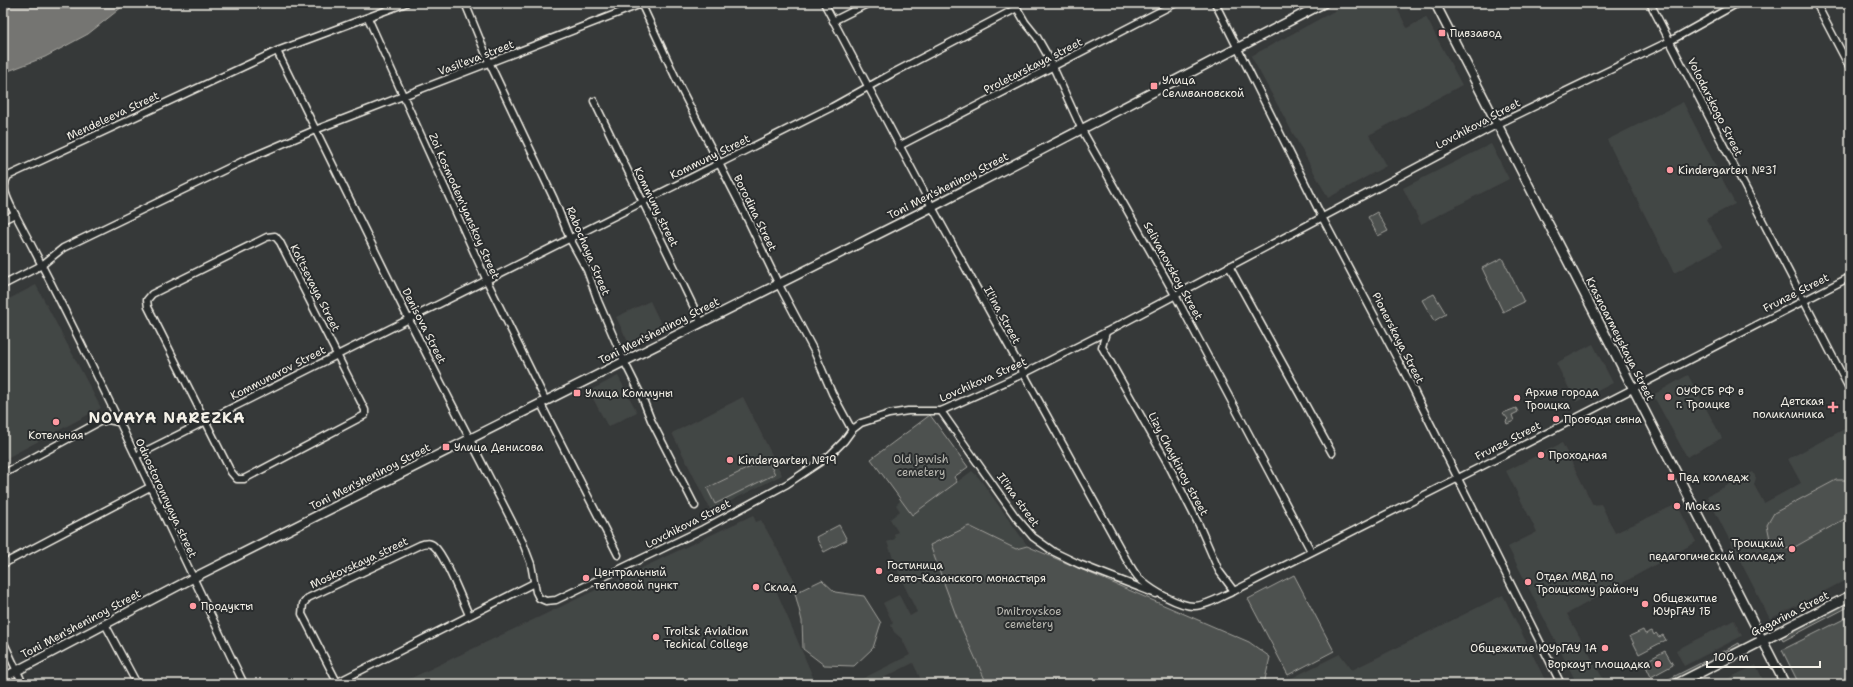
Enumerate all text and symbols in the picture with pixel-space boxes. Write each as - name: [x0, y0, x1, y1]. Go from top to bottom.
- place label: Пивзавод: [1450, 26, 1502, 41]
- marker: Пивзавод: [1437, 28, 1447, 38]
- street label: Proletarskaya street: [981, 34, 1085, 97]
- street label: Vasil'eva street: [436, 37, 516, 79]
- street label: Volodarskogo Street: [1684, 55, 1746, 159]
- place label: Улица Селивановской: [1162, 73, 1244, 101]
- marker: Улица Селивановской: [1149, 81, 1159, 91]
- street label: Mendeleeva Street: [64, 88, 162, 144]
- street label: Lovchikova Street: [1433, 95, 1523, 153]
- street label: Zoi Kosmodem'yanskoy Street: [425, 131, 503, 281]
- street label: Kommuny Street: [667, 131, 753, 183]
- street label: Toni Men'sheninoy Street: [885, 149, 1011, 223]
- place label: Kindergarten №31: [1678, 163, 1777, 178]
- street label: Kommuny street: [630, 165, 682, 249]
- marker: Kindergarten №31: [1665, 165, 1675, 175]
- street label: Borodina Street: [730, 172, 780, 254]
- street label: Rabochaya Street: [562, 204, 614, 298]
- street label: Selivanovskoy Street: [1140, 219, 1206, 323]
- street label: Kol'tsevaya Street: [287, 242, 344, 334]
- street label: Frunze Street: [1760, 270, 1832, 316]
- street label: Krasnoarmeyskaya Street: [1582, 275, 1658, 404]
- street label: Il'ina Street: [980, 283, 1024, 347]
- street label: Denisova Street: [398, 286, 450, 367]
- street label: Pionerskaya Street: [1369, 290, 1428, 386]
- street label: Toni Men'sheninoy Street: [596, 294, 722, 368]
- street label: Kommunarov Street: [228, 342, 328, 404]
- street label: Lovchikova Street: [937, 354, 1029, 406]
- place label: ОУФСБ РФ в г. Троицке: [1676, 384, 1744, 412]
- place label: Архив города Троицка: [1525, 385, 1599, 413]
- place label: Улица Коммуны: [585, 386, 673, 401]
- marker: Улица Коммуны: [572, 388, 582, 398]
- marker: ОУФСБ РФ в г. Троицке: [1663, 392, 1673, 402]
- marker: Архив города Троицка: [1512, 393, 1522, 403]
- place label: Детская поликлиника: [1753, 394, 1824, 422]
- marker: Детская поликлиника: [1827, 401, 1839, 413]
- district label: NOVAYA NAREZKA: [88, 408, 246, 428]
- street label: Lizy Chaykinoy street: [1144, 410, 1212, 519]
- place label: Проводы сына: [1564, 412, 1642, 427]
- marker: Проводы сына: [1551, 414, 1561, 424]
- marker: Котельная: [51, 417, 61, 427]
- street label: Frunze Street: [1472, 418, 1544, 464]
- place label: Котельная: [28, 428, 84, 443]
- street label: Odnostoronnyaya street: [132, 436, 200, 560]
- street label: Toni Men'sheninoy Street: [307, 440, 433, 514]
- place label: Улица Денисова: [454, 440, 544, 455]
- marker: Улица Денисова: [441, 442, 451, 452]
- place label: Проходная: [1549, 448, 1607, 463]
- marker: Проходная: [1536, 450, 1546, 460]
- park label: Old jewish cemetery: [893, 452, 949, 480]
- place label: Kindergarten №19: [738, 453, 837, 468]
- marker: Kindergarten №19: [725, 455, 735, 465]
- street label: Il'ina street: [993, 470, 1043, 530]
- place label: Пед колледж: [1679, 470, 1749, 485]
- marker: Пед колледж: [1666, 472, 1676, 482]
- street label: Lovchikova Street: [643, 496, 733, 552]
- place label: Mokas: [1685, 499, 1720, 514]
- marker: Mokas: [1672, 501, 1682, 511]
- street label: Moskovskaya street: [307, 534, 411, 592]
- place label: Троицкий педагогический колледж: [1649, 536, 1785, 564]
- marker: Троицкий педагогический колледж: [1787, 544, 1797, 554]
- place label: Гостиница Свято-Казанского монастыря: [887, 558, 1046, 586]
- place label: Центральный тепловой пункт: [594, 565, 679, 593]
- marker: Гостиница Свято-Казанского монастыря: [874, 566, 884, 576]
- place label: Отдел МВД по Троицкому району: [1536, 569, 1639, 597]
- marker: Центральный тепловой пункт: [581, 573, 591, 583]
- marker: Отдел МВД по Троицкому району: [1523, 577, 1533, 587]
- place label: Склад: [764, 580, 797, 595]
- marker: Склад: [751, 582, 761, 592]
- street label: Toni Men'sheninoy Street: [18, 586, 144, 662]
- street label: Gagarina Street: [1748, 588, 1832, 640]
- place label: Общежитие ЮУрГАУ 1Б: [1653, 591, 1717, 619]
- place label: Продукты: [201, 599, 253, 614]
- marker: Общежитие ЮУрГАУ 1Б: [1640, 599, 1650, 609]
- marker: Продукты: [188, 601, 198, 611]
- park label: Dmitrovskoe cemetery: [996, 604, 1062, 632]
- place label: Troitsk Aviation Techical College: [664, 624, 749, 652]
- marker: Troitsk Aviation Techical College: [651, 632, 661, 642]
- place label: Общежитие ЮУрГАУ 1А: [1470, 641, 1597, 656]
- marker: Общежитие ЮУрГАУ 1А: [1600, 643, 1610, 653]
- scale bar: [1707, 643, 1820, 669]
- text: 100 m: [1713, 649, 1749, 665]
- place label: Воркаут площадка: [1548, 657, 1650, 672]
- marker: Воркаут площадка: [1653, 659, 1663, 669]

